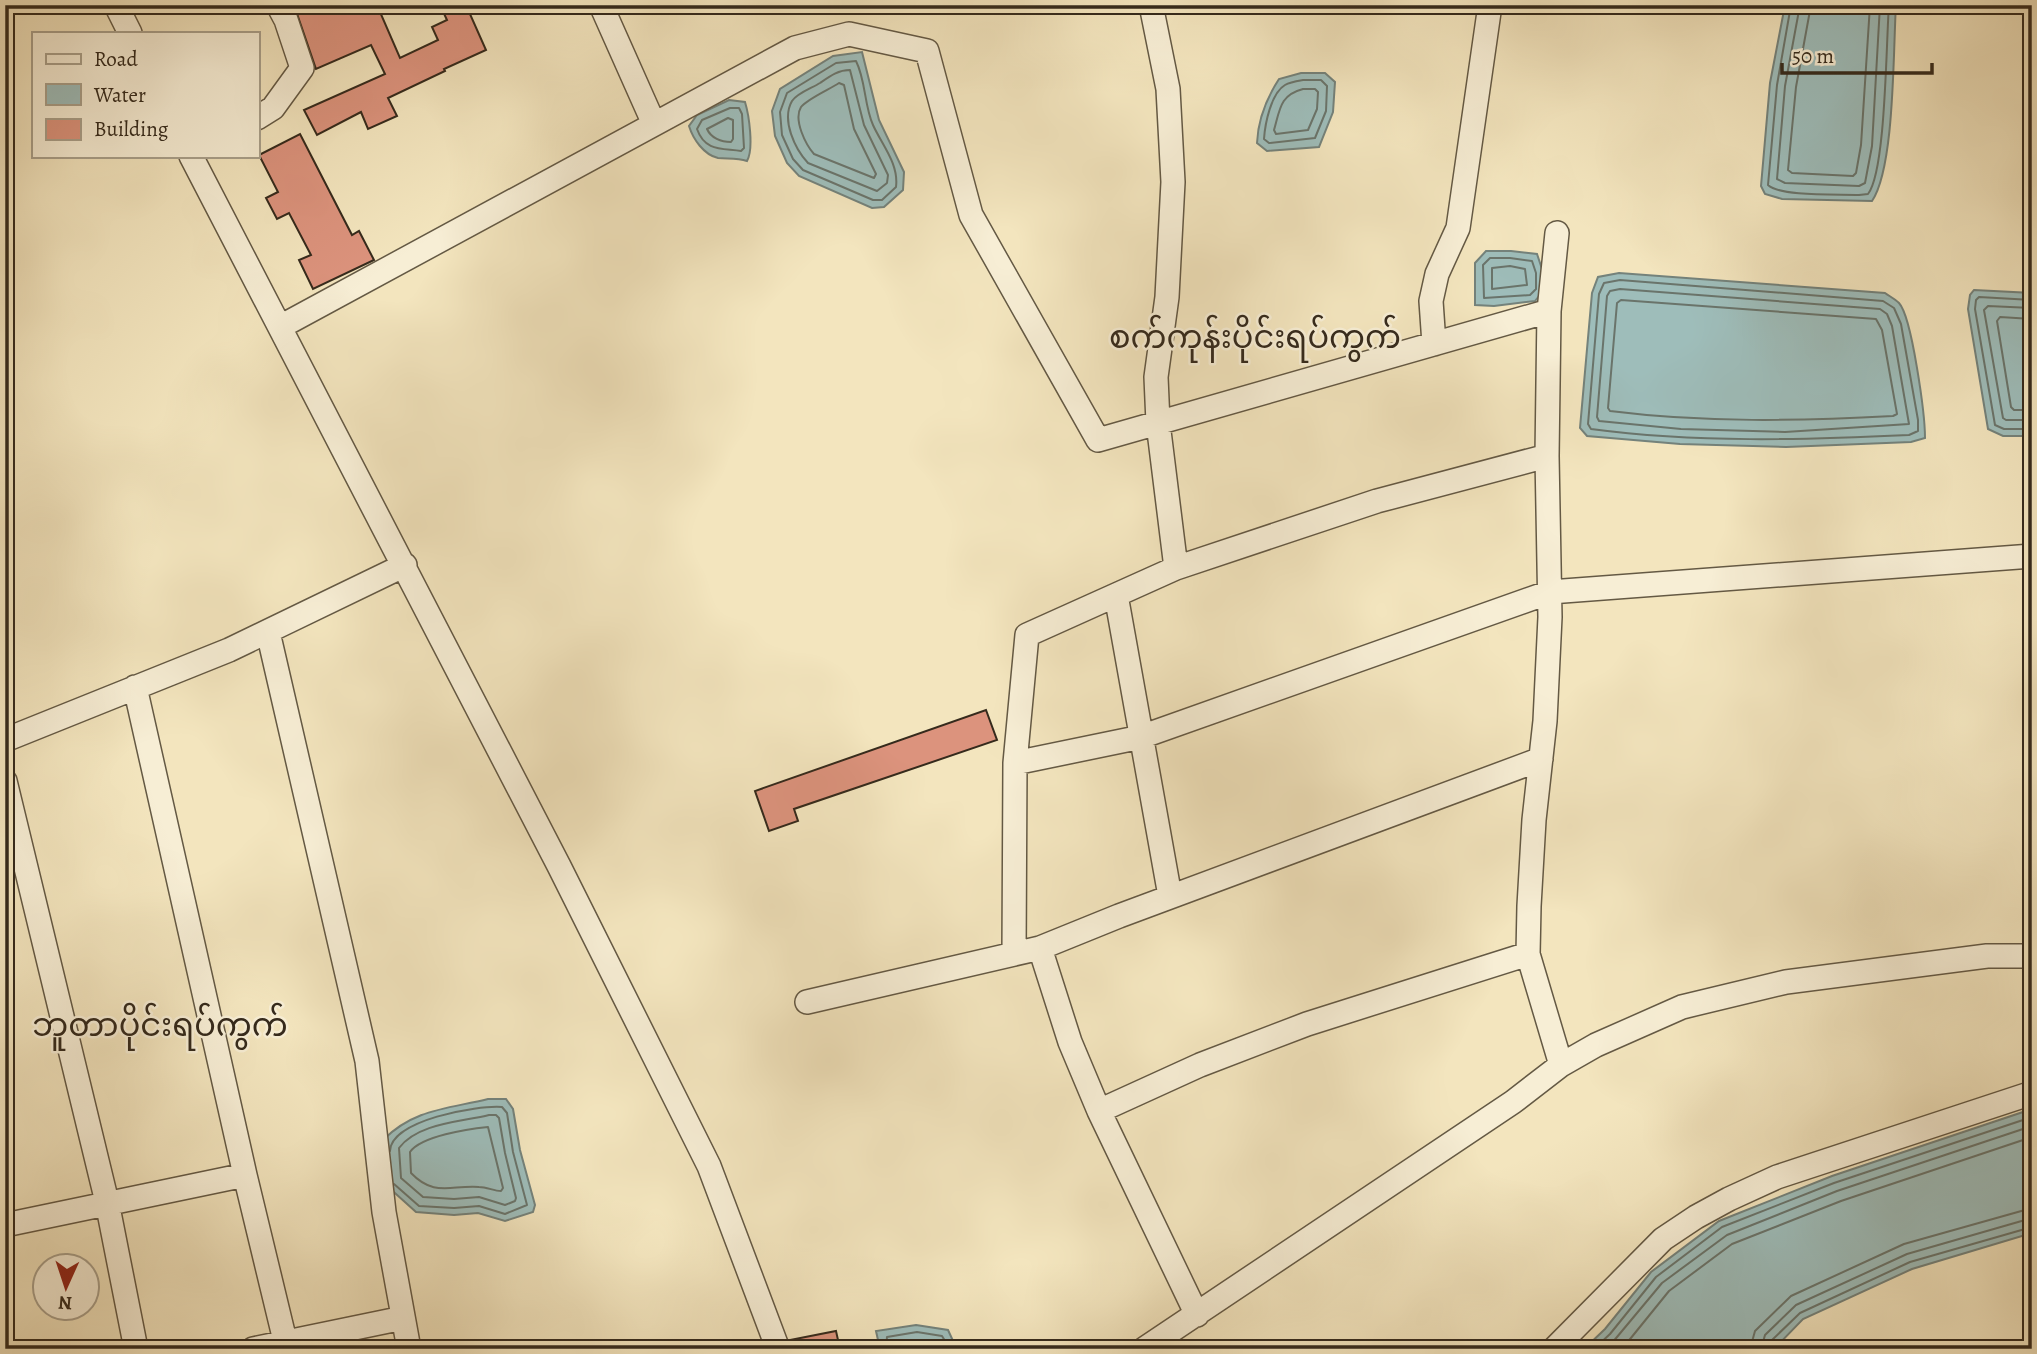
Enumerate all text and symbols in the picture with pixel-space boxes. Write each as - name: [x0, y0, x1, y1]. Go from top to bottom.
- legend: [32, 32, 259, 158]
- scale bar: [1782, 32, 1932, 76]
- text: 50 m: [1792, 42, 1834, 70]
- text: Road: [94, 45, 138, 73]
- text: Water: [93, 81, 146, 109]
- text: Building: [94, 115, 169, 143]
- district label: စက်ကုန်းပိုင်းရပ်ကွက်: [1109, 314, 1401, 363]
- district label: ဘူတာပိုင်းရပ်ကွက်: [32, 1002, 288, 1051]
- north arrow: [32, 1252, 102, 1322]
- text: N: [57, 1290, 73, 1316]

